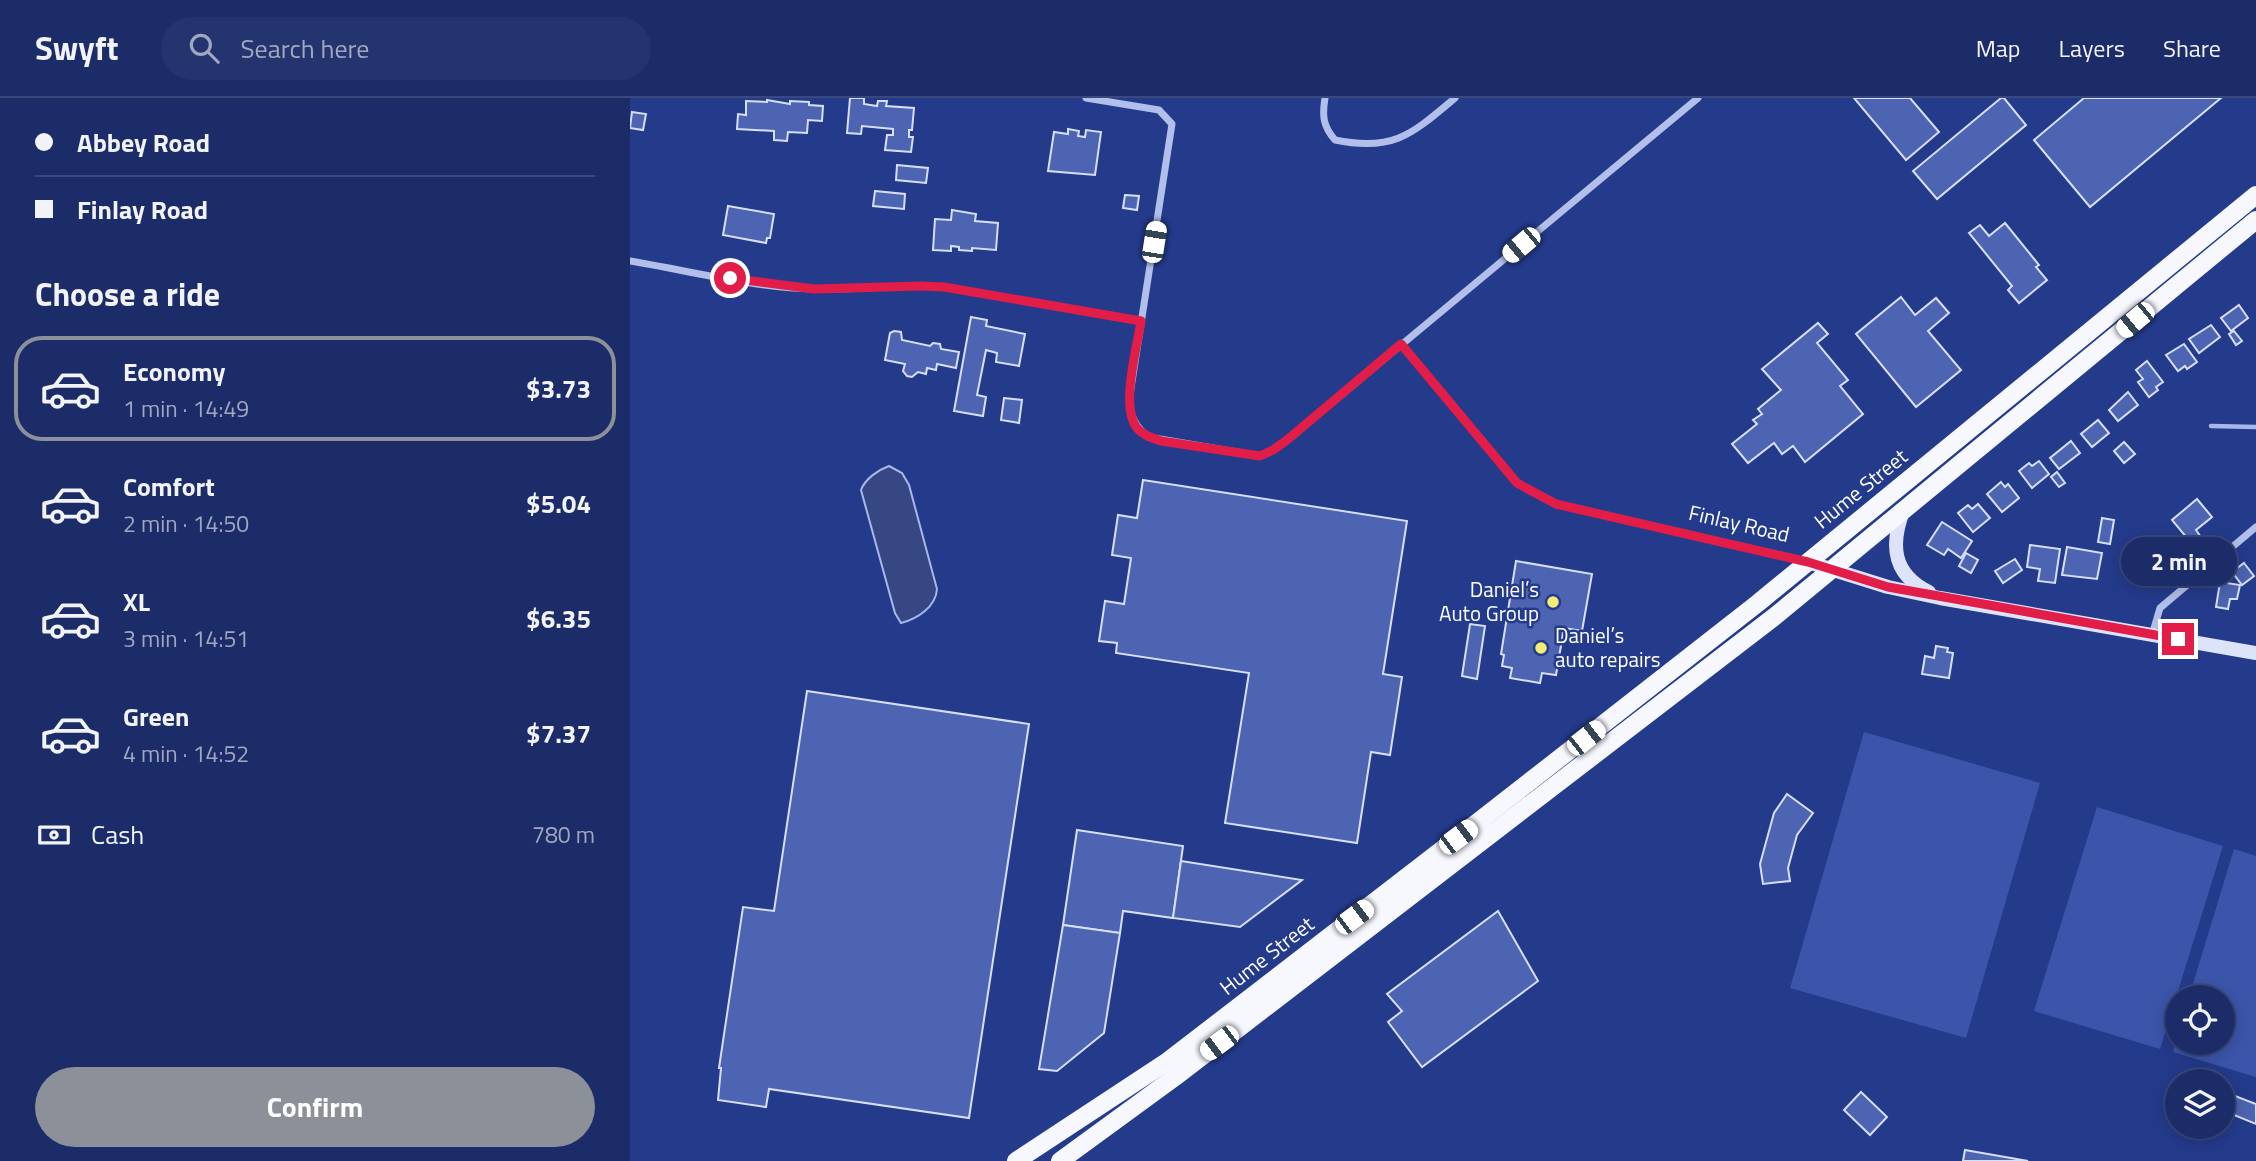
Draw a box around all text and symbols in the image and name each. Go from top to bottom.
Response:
search box [161,17,651,80]
text: Swyft [35,23,119,73]
icon: search [185,29,223,67]
text: Search here [241,29,369,68]
text: Map [1976,30,2021,66]
text: Layers [2059,30,2125,66]
text: Share [2163,30,2221,66]
text: Abbey Road [77,123,210,162]
text: Finlay Road [77,190,208,229]
car [1141,220,1168,264]
car [1499,223,1544,267]
route start [714,262,746,294]
text: Choose a ride [35,270,220,318]
car [2113,298,2158,342]
text: Economy [123,352,225,391]
icon: car [39,357,102,420]
text: $3.73 [526,369,591,408]
text: 1 min · 14:49 [123,391,249,426]
street label: Hume Street [1807,440,1915,536]
text: Comfort [123,467,215,506]
icon: car [39,472,102,535]
text: $5.04 [526,484,591,523]
street label: Finlay Road [1686,496,1793,550]
text: 2 min · 14:50 [123,506,249,541]
callout: 2 min [2120,538,2236,587]
text: 2 min [2151,544,2207,579]
place label: Daniel’s Auto Group [1439,573,1539,629]
text: XL [123,582,150,621]
icon: car [39,587,102,650]
marker: Daniel’s Auto Group [1545,594,1561,610]
text: $6.35 [526,599,591,638]
place label: Daniel’s auto repairs [1555,619,1661,675]
text: 3 min · 14:51 [123,621,249,656]
route end [2162,623,2194,655]
marker: Daniel’s auto repairs [1533,640,1549,656]
text: Green [123,697,189,736]
icon: car [39,702,102,765]
text: $7.37 [526,714,591,753]
car [1563,717,1610,759]
text: 4 min · 14:52 [123,736,249,771]
text: Cash [91,815,144,854]
icon: cash [35,816,73,854]
car [1435,816,1482,858]
text: 780 m [532,817,595,852]
car [1331,896,1378,938]
street label: Hume Street [1212,908,1321,1002]
map controls [2165,985,2235,1139]
button: locate [2165,985,2235,1055]
car [1196,1022,1243,1064]
button: Confirm [35,1067,595,1147]
button: layers [2165,1069,2235,1139]

